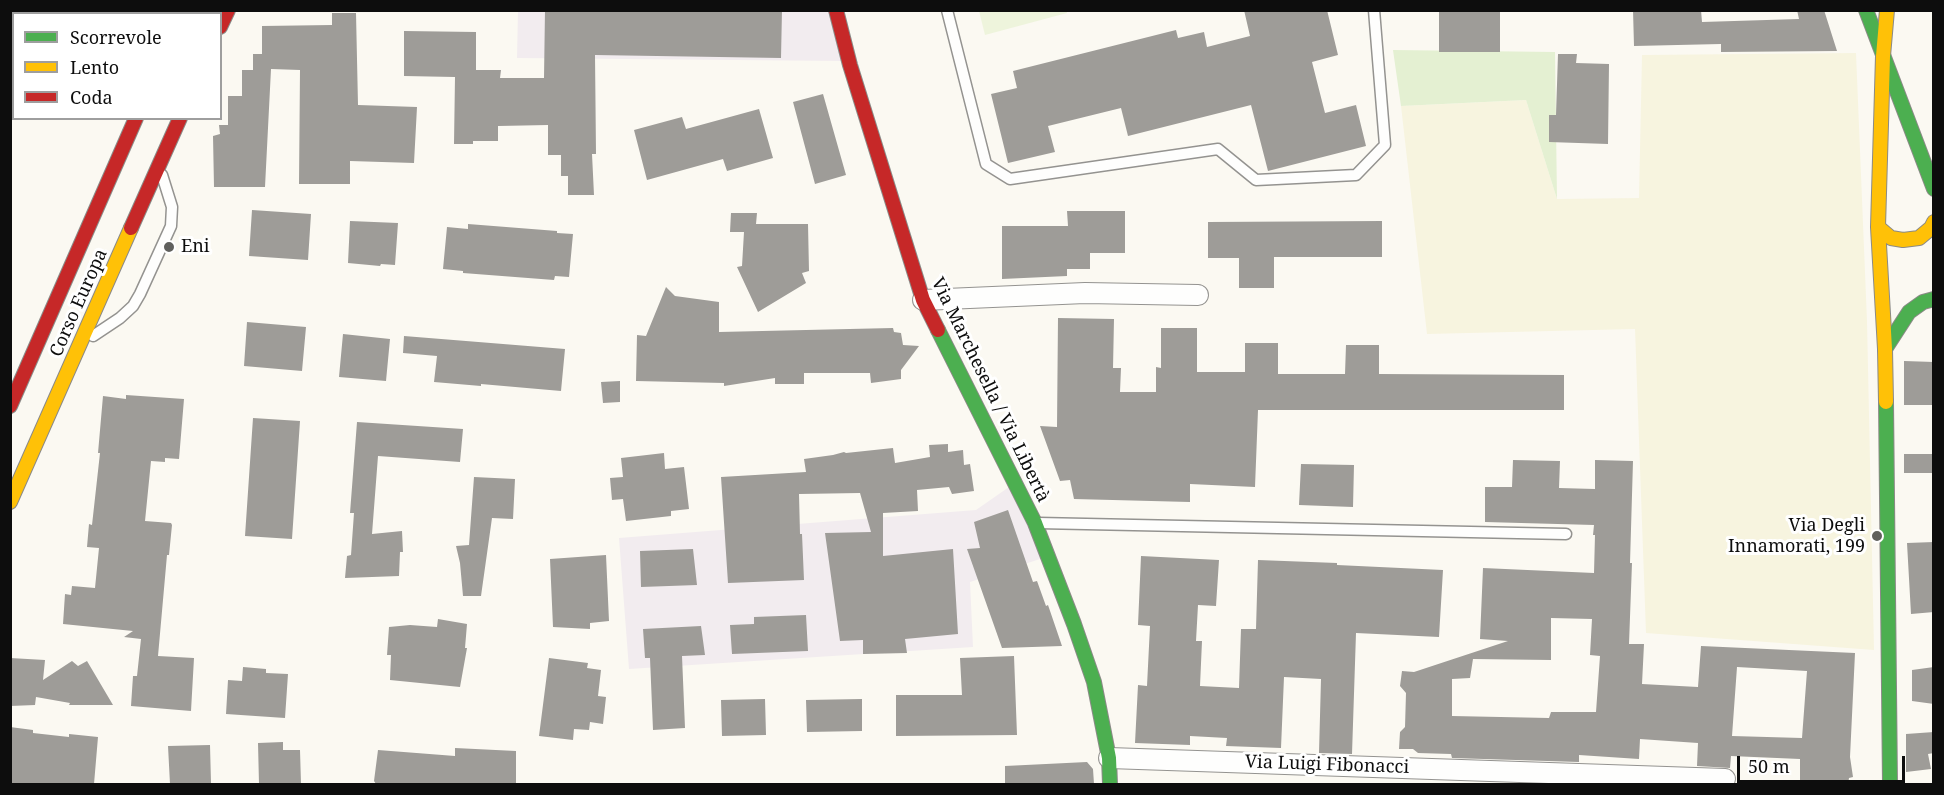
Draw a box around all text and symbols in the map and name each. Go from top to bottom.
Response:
legend [12,12,222,120]
text: Scorrevole [70,25,162,49]
text: Lento [70,55,119,79]
text: Coda [70,85,113,109]
place label: Eni [181,236,210,258]
marker: Eni [162,240,176,254]
street label: Corso Europa [46,246,112,360]
street label: Via Marchesella / Via Libertà [926,274,1054,506]
place label: Via Degli Innamorati, 199 [1728,515,1865,558]
marker: Via Degli Innamorati, 199 [1870,529,1884,543]
scale bar [1740,744,1908,782]
street label: Via Luigi Fibonacci [1245,751,1409,779]
text: 50 m [1748,754,1790,778]

